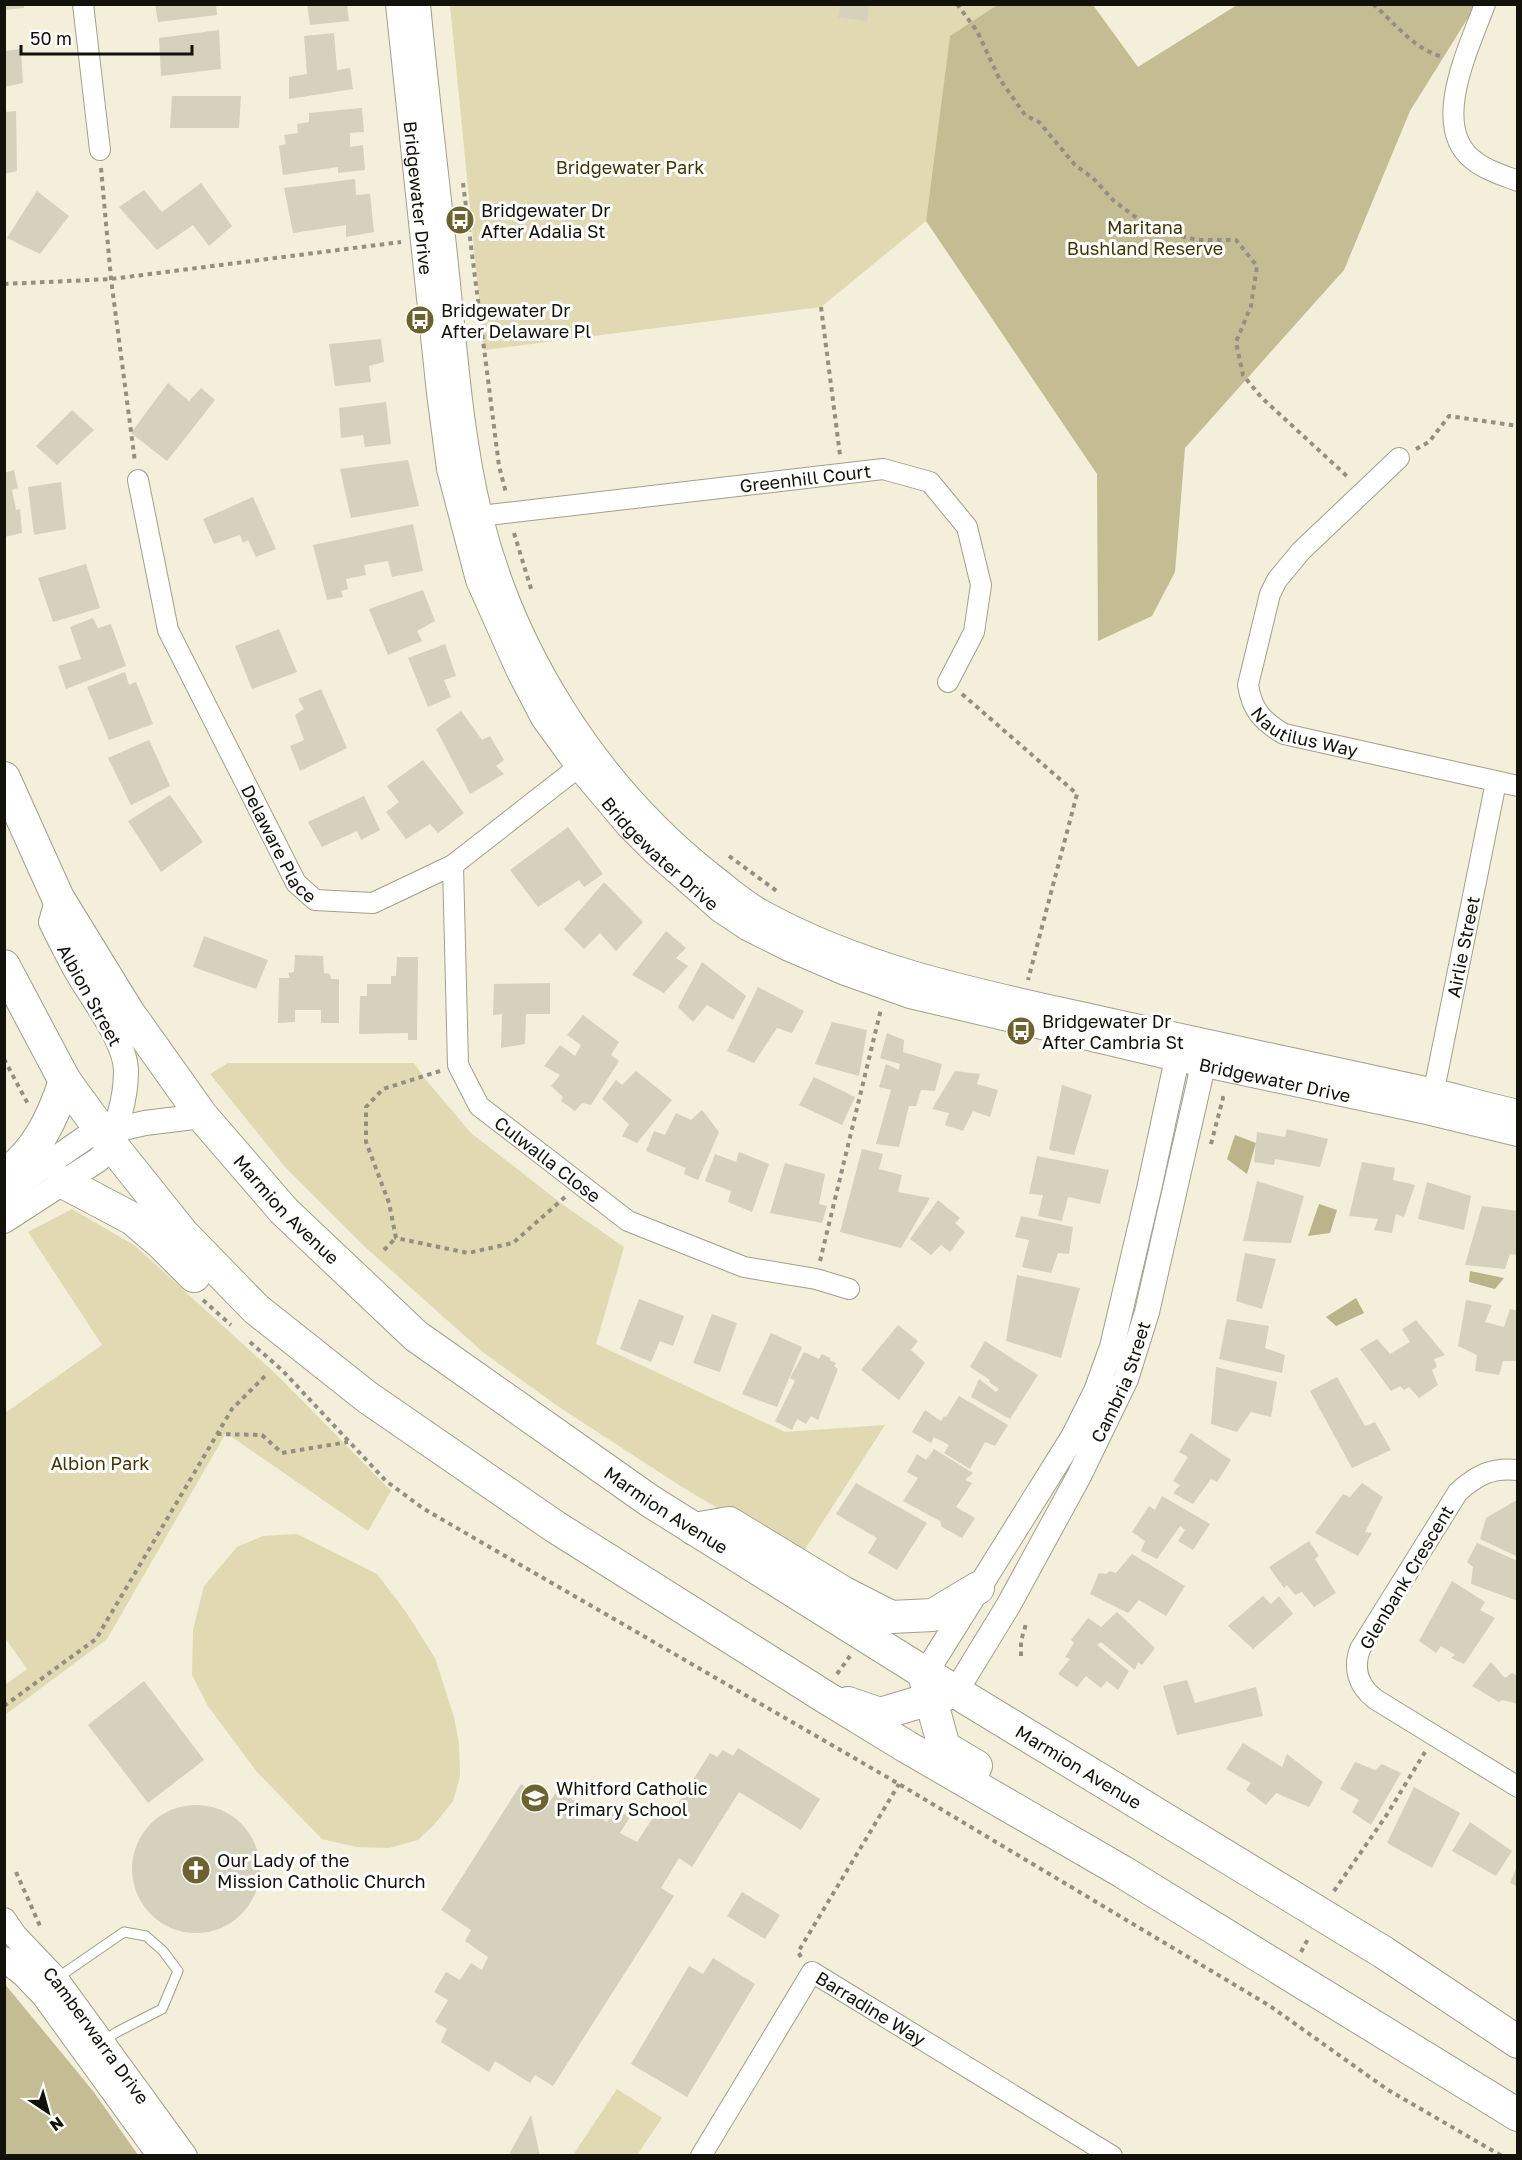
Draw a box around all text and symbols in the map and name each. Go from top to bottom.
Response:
scale bar [21,18,192,56]
text: 50 m [30,27,72,49]
street label: Bridgewater Drive [399,120,437,276]
park label: Bridgewater Park [556,156,704,178]
place label: Bridgewater Dr After Adalia St [481,199,610,242]
bus stop icon: Bridgewater Dr After Adalia St [444,204,476,236]
park label: Maritana Bushland Reserve [1067,216,1223,259]
place label: Bridgewater Dr After Delaware Pl [441,299,591,342]
bus stop icon: Bridgewater Dr After Delaware Pl [404,304,436,336]
street label: Greenhill Court [738,459,872,497]
street label: Nautilus Way [1247,702,1360,761]
street label: Delaware Place [237,781,321,907]
street label: Bridgewater Drive [597,792,723,915]
street label: Airlie Street [1442,894,1484,999]
street label: Albion Street [53,940,127,1050]
place label: Bridgewater Dr After Cambria St [1042,1010,1184,1053]
bus stop icon: Bridgewater Dr After Cambria St [1005,1015,1037,1047]
street label: Bridgewater Drive [1197,1053,1353,1107]
street label: Culwalla Close [490,1111,605,1207]
street label: Marmion Avenue [229,1150,344,1269]
street label: Cambria Street [1086,1318,1154,1446]
park label: Albion Park [51,1452,149,1474]
street label: Marmion Avenue [600,1461,732,1558]
street label: Glenbank Crescent [1354,1501,1458,1653]
street label: Marmion Avenue [1012,1720,1146,1813]
place label: Whitford Catholic Primary School [556,1777,708,1820]
school or university icon: Whitford Catholic Primary School [519,1782,551,1814]
place label: Our Lady of the Mission Catholic Church [217,1849,426,1892]
church icon: Our Lady of the Mission Catholic Church [180,1854,212,1886]
street label: Camberwarra Drive [39,1962,154,2108]
street label: Barradine Way [812,1966,930,2050]
north arrow [18,2082,78,2142]
text: N [46,2112,68,2136]

